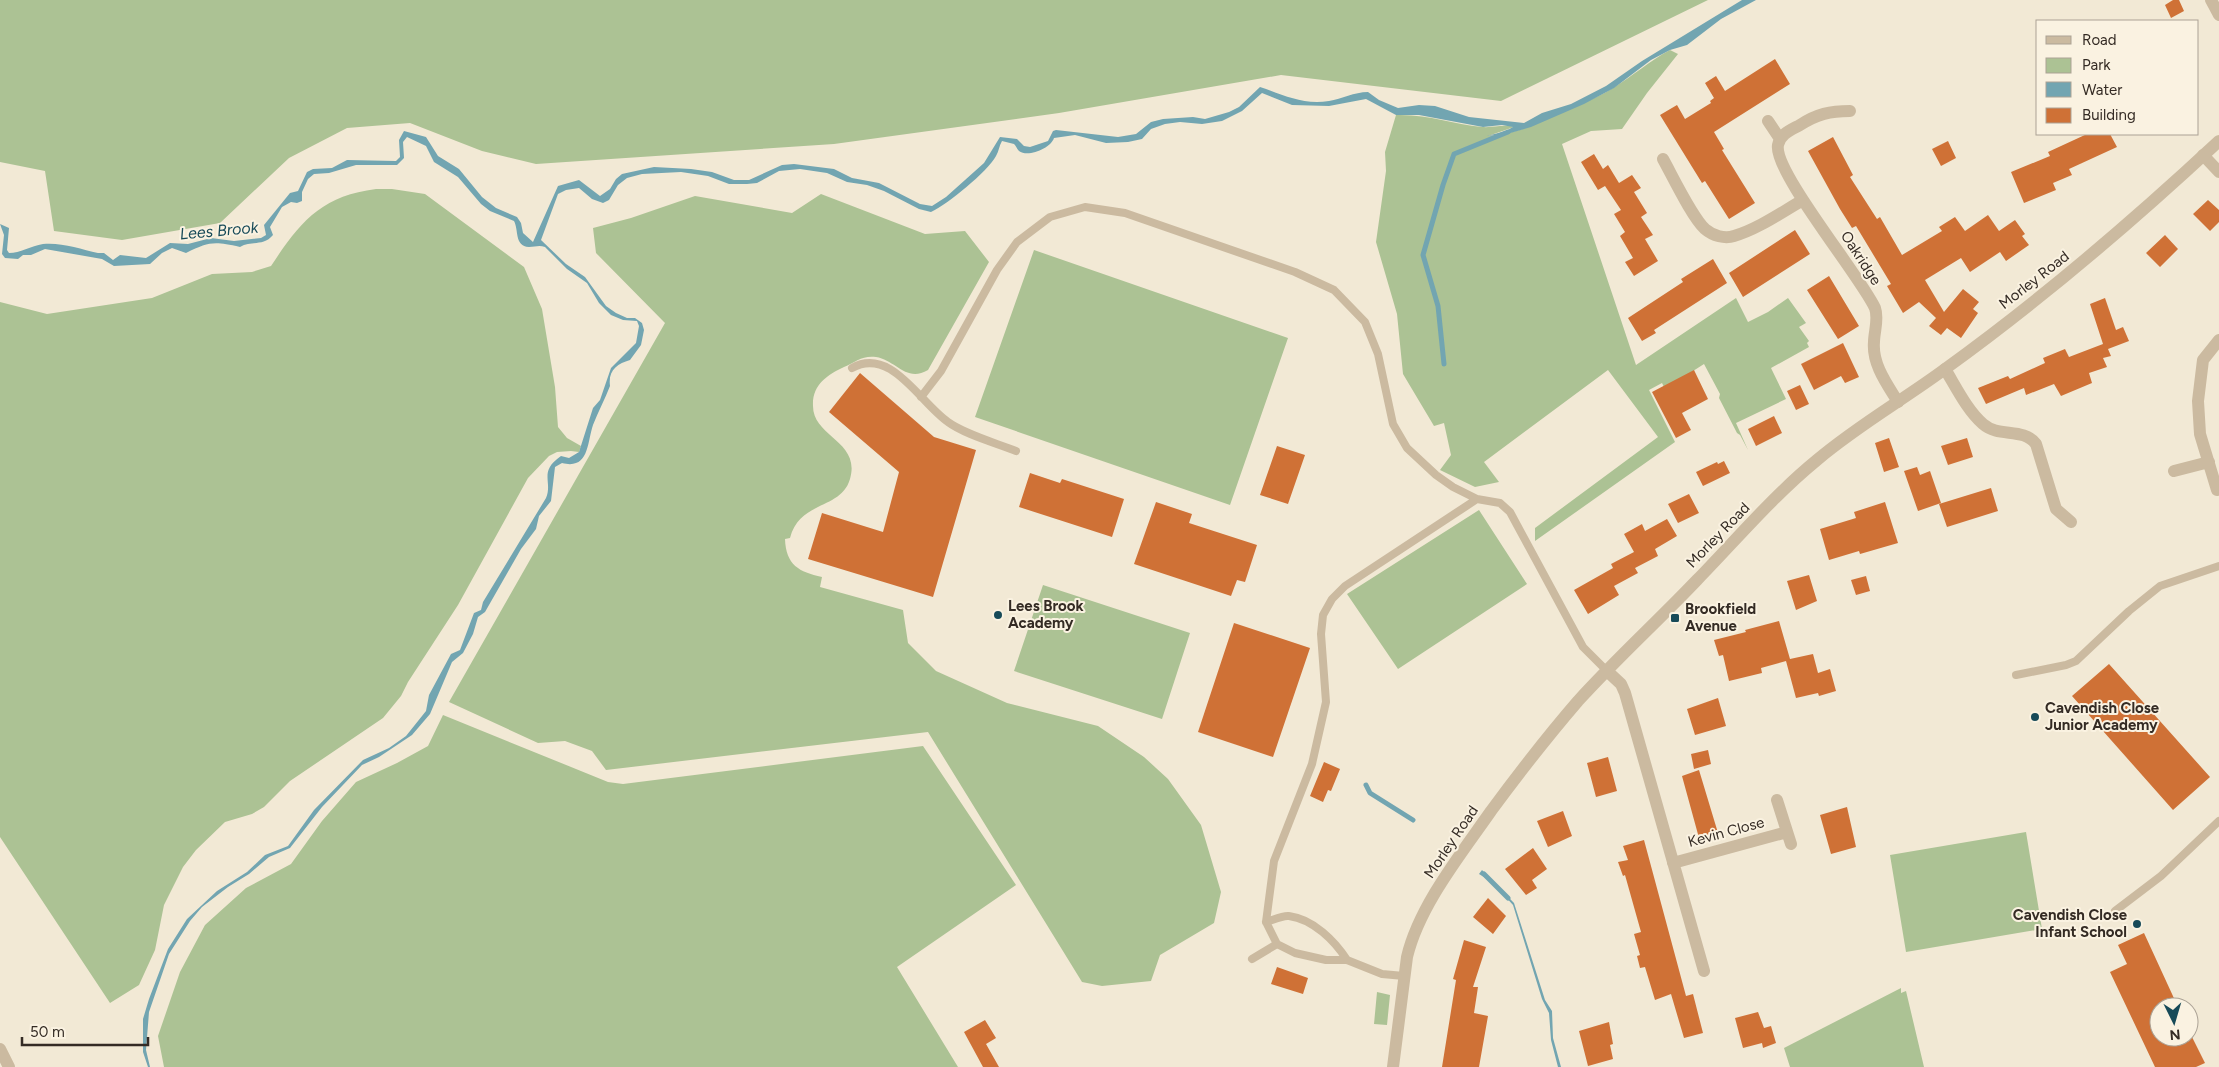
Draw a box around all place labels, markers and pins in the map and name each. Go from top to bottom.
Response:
place label: Lees Brook Academy [1008,597,1084,632]
place label: Brookfield Avenue [1685,600,1756,635]
marker: Lees Brook Academy [992,609,1004,621]
marker: Brookfield Avenue [1669,612,1681,624]
place label: Cavendish Close Junior Academy [2045,699,2160,734]
marker: Cavendish Close Junior Academy [2029,711,2041,723]
place label: Cavendish Close Infant School [2013,906,2128,941]
marker: Cavendish Close Infant School [2131,918,2143,930]

